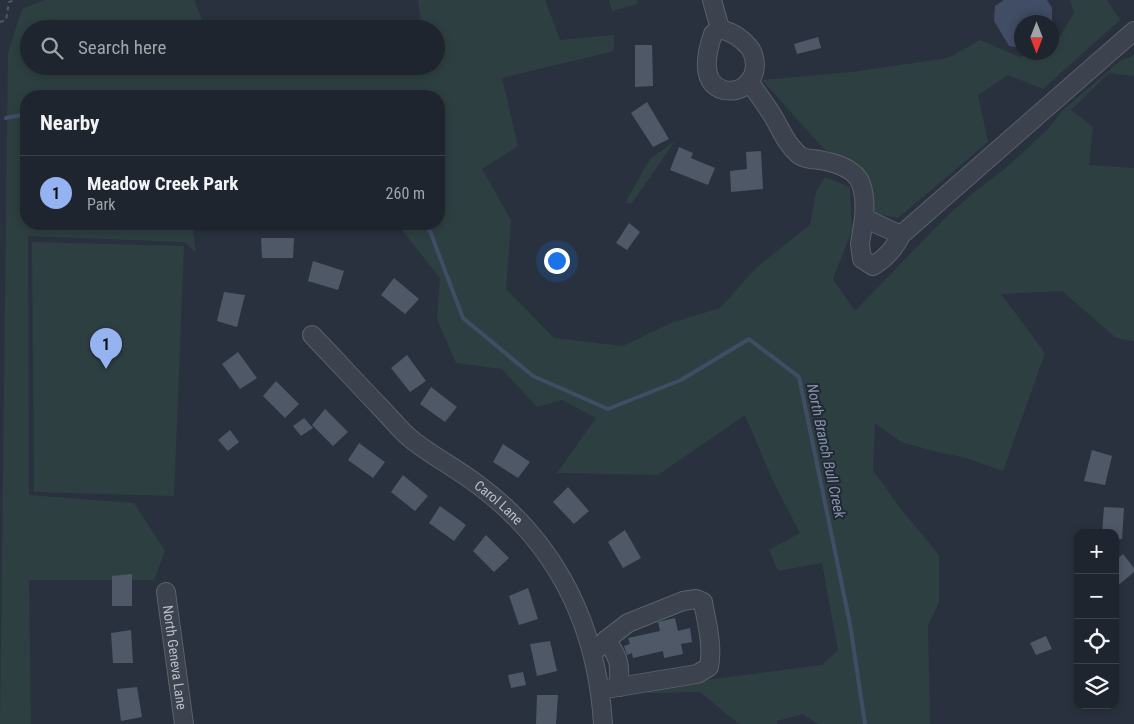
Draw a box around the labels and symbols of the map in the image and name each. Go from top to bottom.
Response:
north arrow [1014,15,1059,60]
your location [544,248,570,274]
pin: 1 [90,328,122,369]
water label: North Branch Bull Creek [803,382,849,520]
street label: Carol Lane [471,477,526,528]
street label: North Geneva Lane [160,604,190,711]

